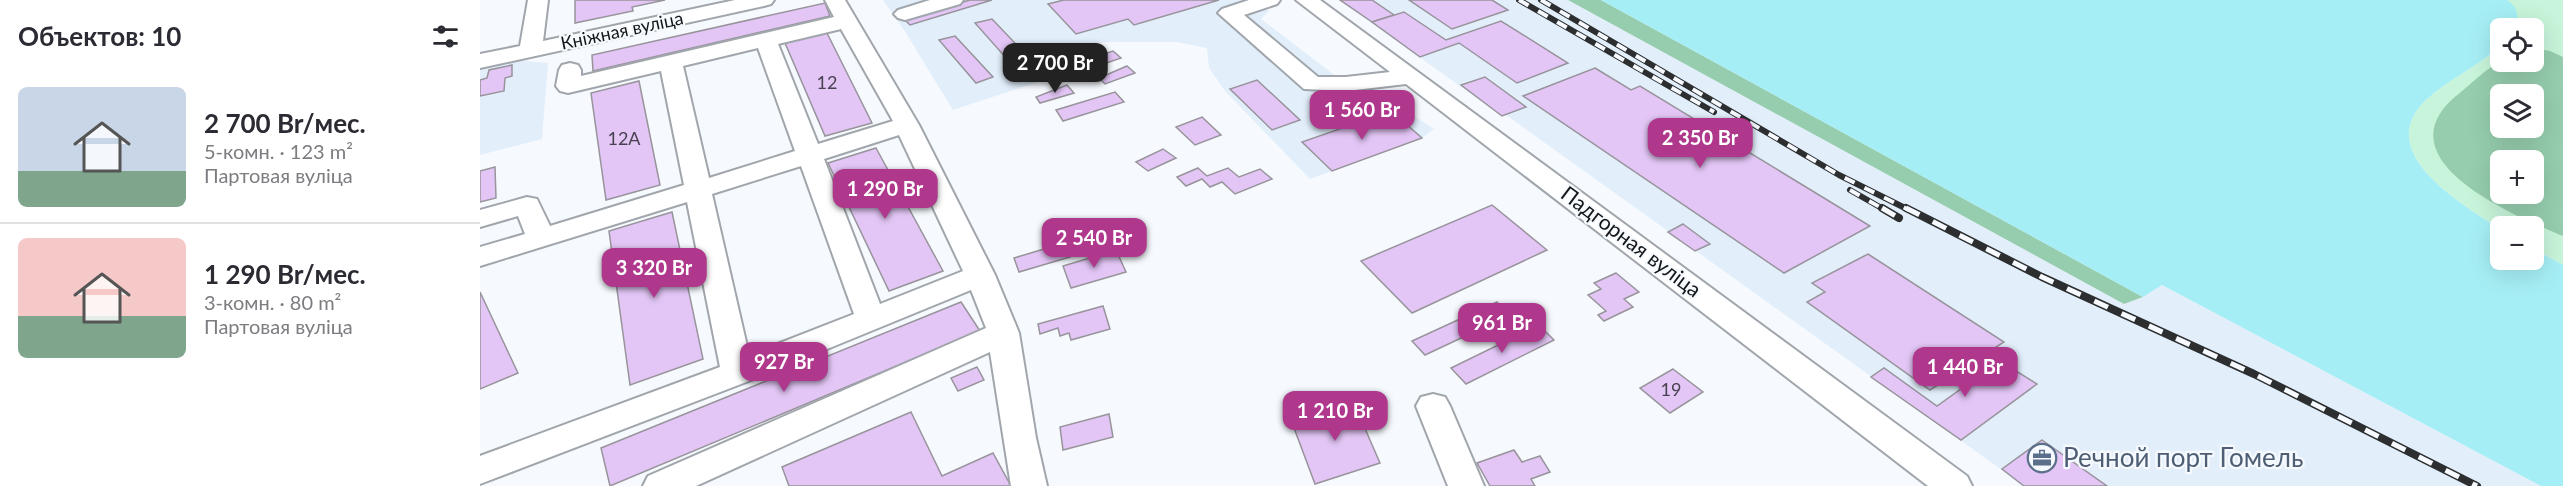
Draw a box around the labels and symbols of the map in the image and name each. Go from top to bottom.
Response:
street label: Кніжная вуліца [558,6,685,54]
pin: 2 700 Br [993,43,1117,94]
house number: 12 [817,71,837,93]
pin: 1 560 Br [1300,90,1424,141]
pin: 2 350 Br [1638,118,1762,169]
house number: 12А [607,127,641,149]
pin: 1 290 Br [823,169,947,220]
street label: Падгорная вуліца [1557,180,1707,302]
pin: 2 540 Br [1032,218,1156,269]
pin: 3 320 Br [592,248,716,299]
pin: 961 Br [1453,303,1551,354]
pin: 927 Br [735,342,833,393]
pin: 1 440 Br [1903,347,2027,398]
house number: 19 [1661,378,1681,400]
pin: 1 210 Br [1273,391,1397,442]
place label: Речной порт Гомель [2063,441,2303,473]
office icon: Речной порт Гомель [2026,442,2058,474]

